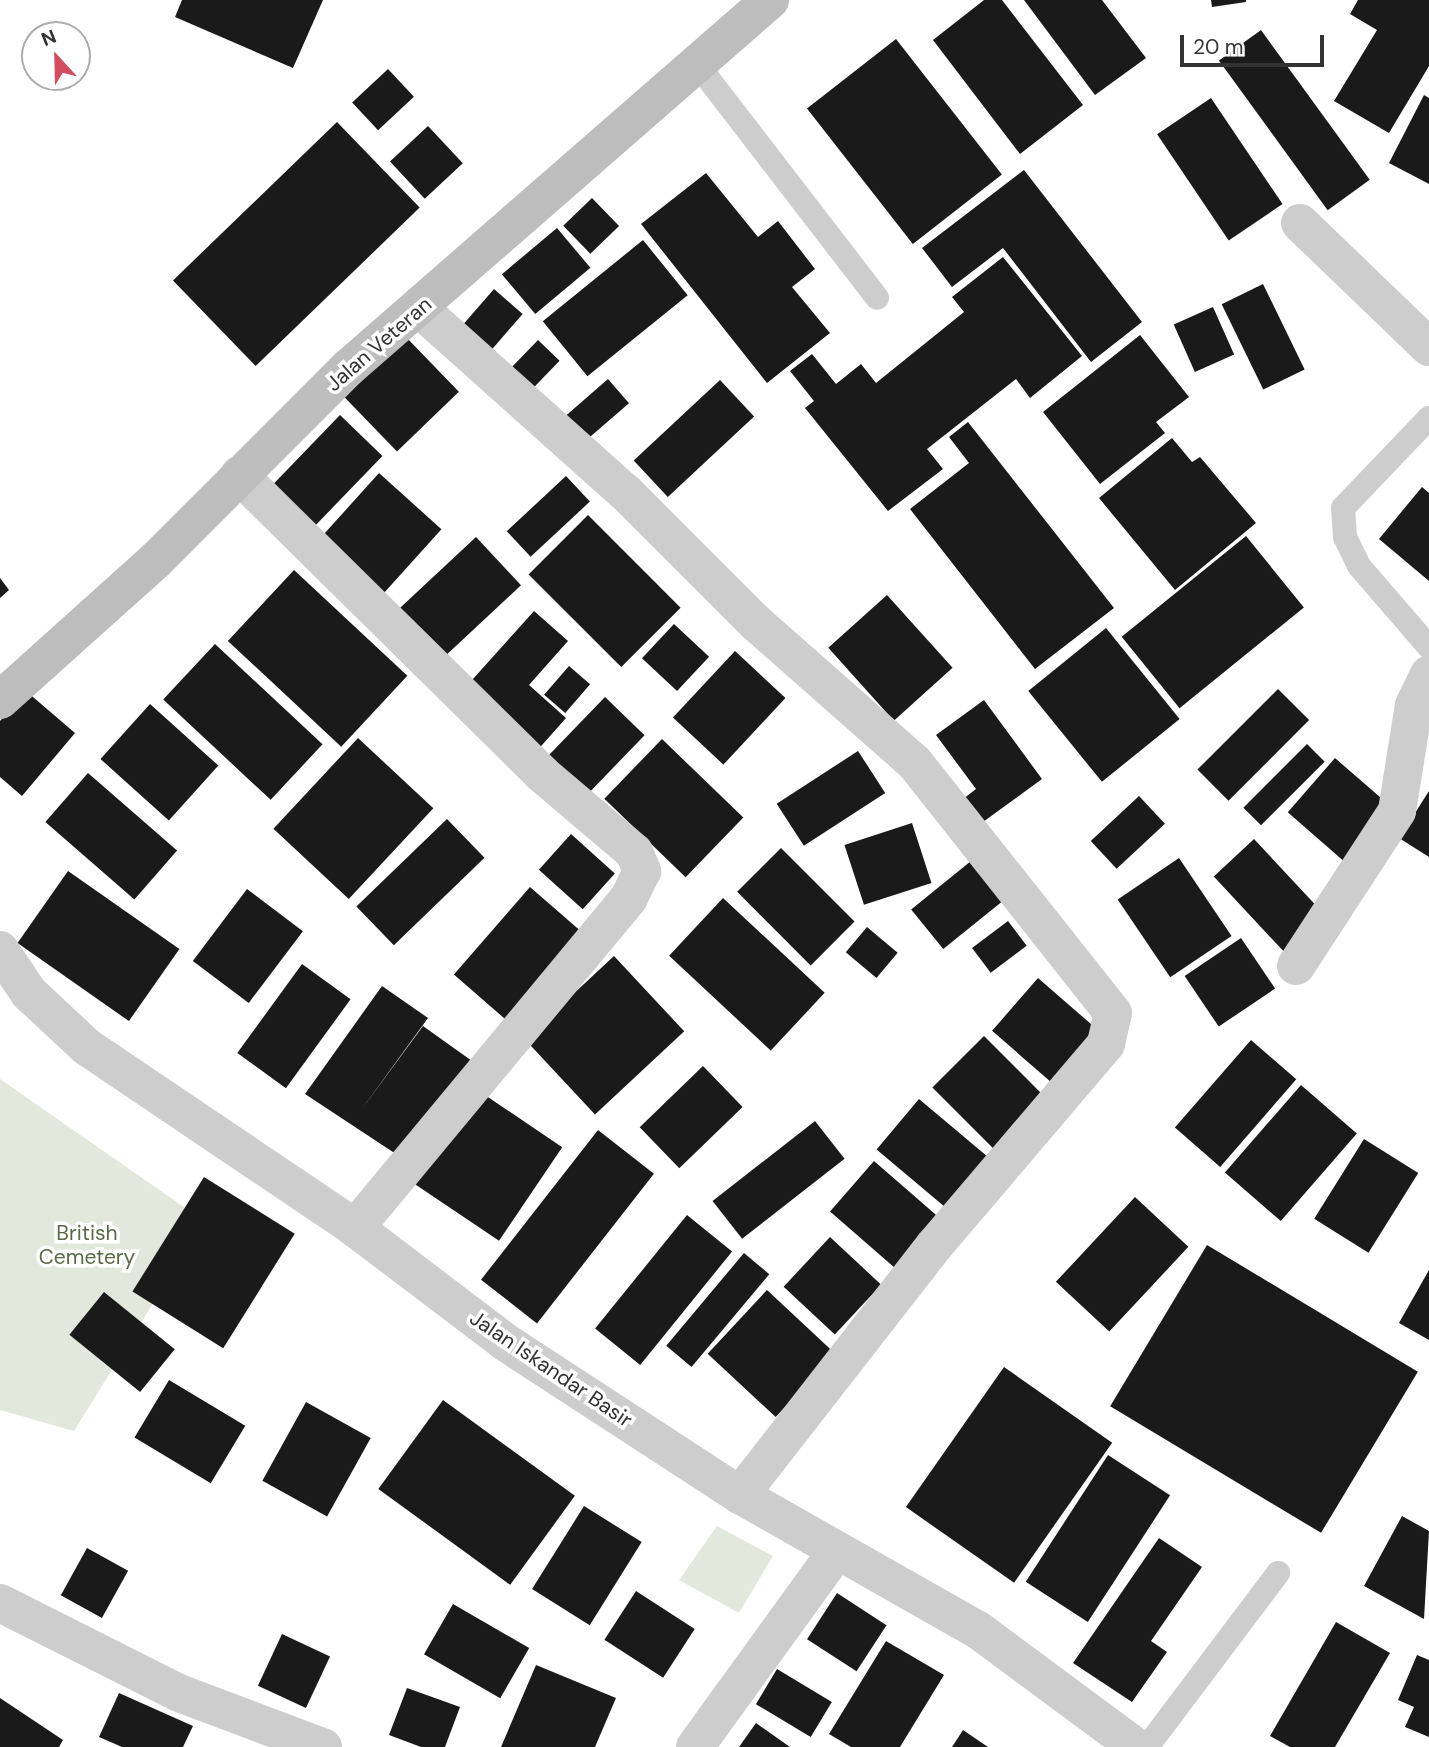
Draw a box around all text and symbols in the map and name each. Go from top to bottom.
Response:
north arrow [21,21,91,91]
scale bar [1184,21,1328,65]
text: N [38,24,60,52]
text: 20 m [1193,33,1244,61]
street label: Jalan Veteran [321,291,437,397]
park label: British Cemetery [39,1220,135,1270]
street label: Jalan Iskandar Basir [465,1305,637,1433]

